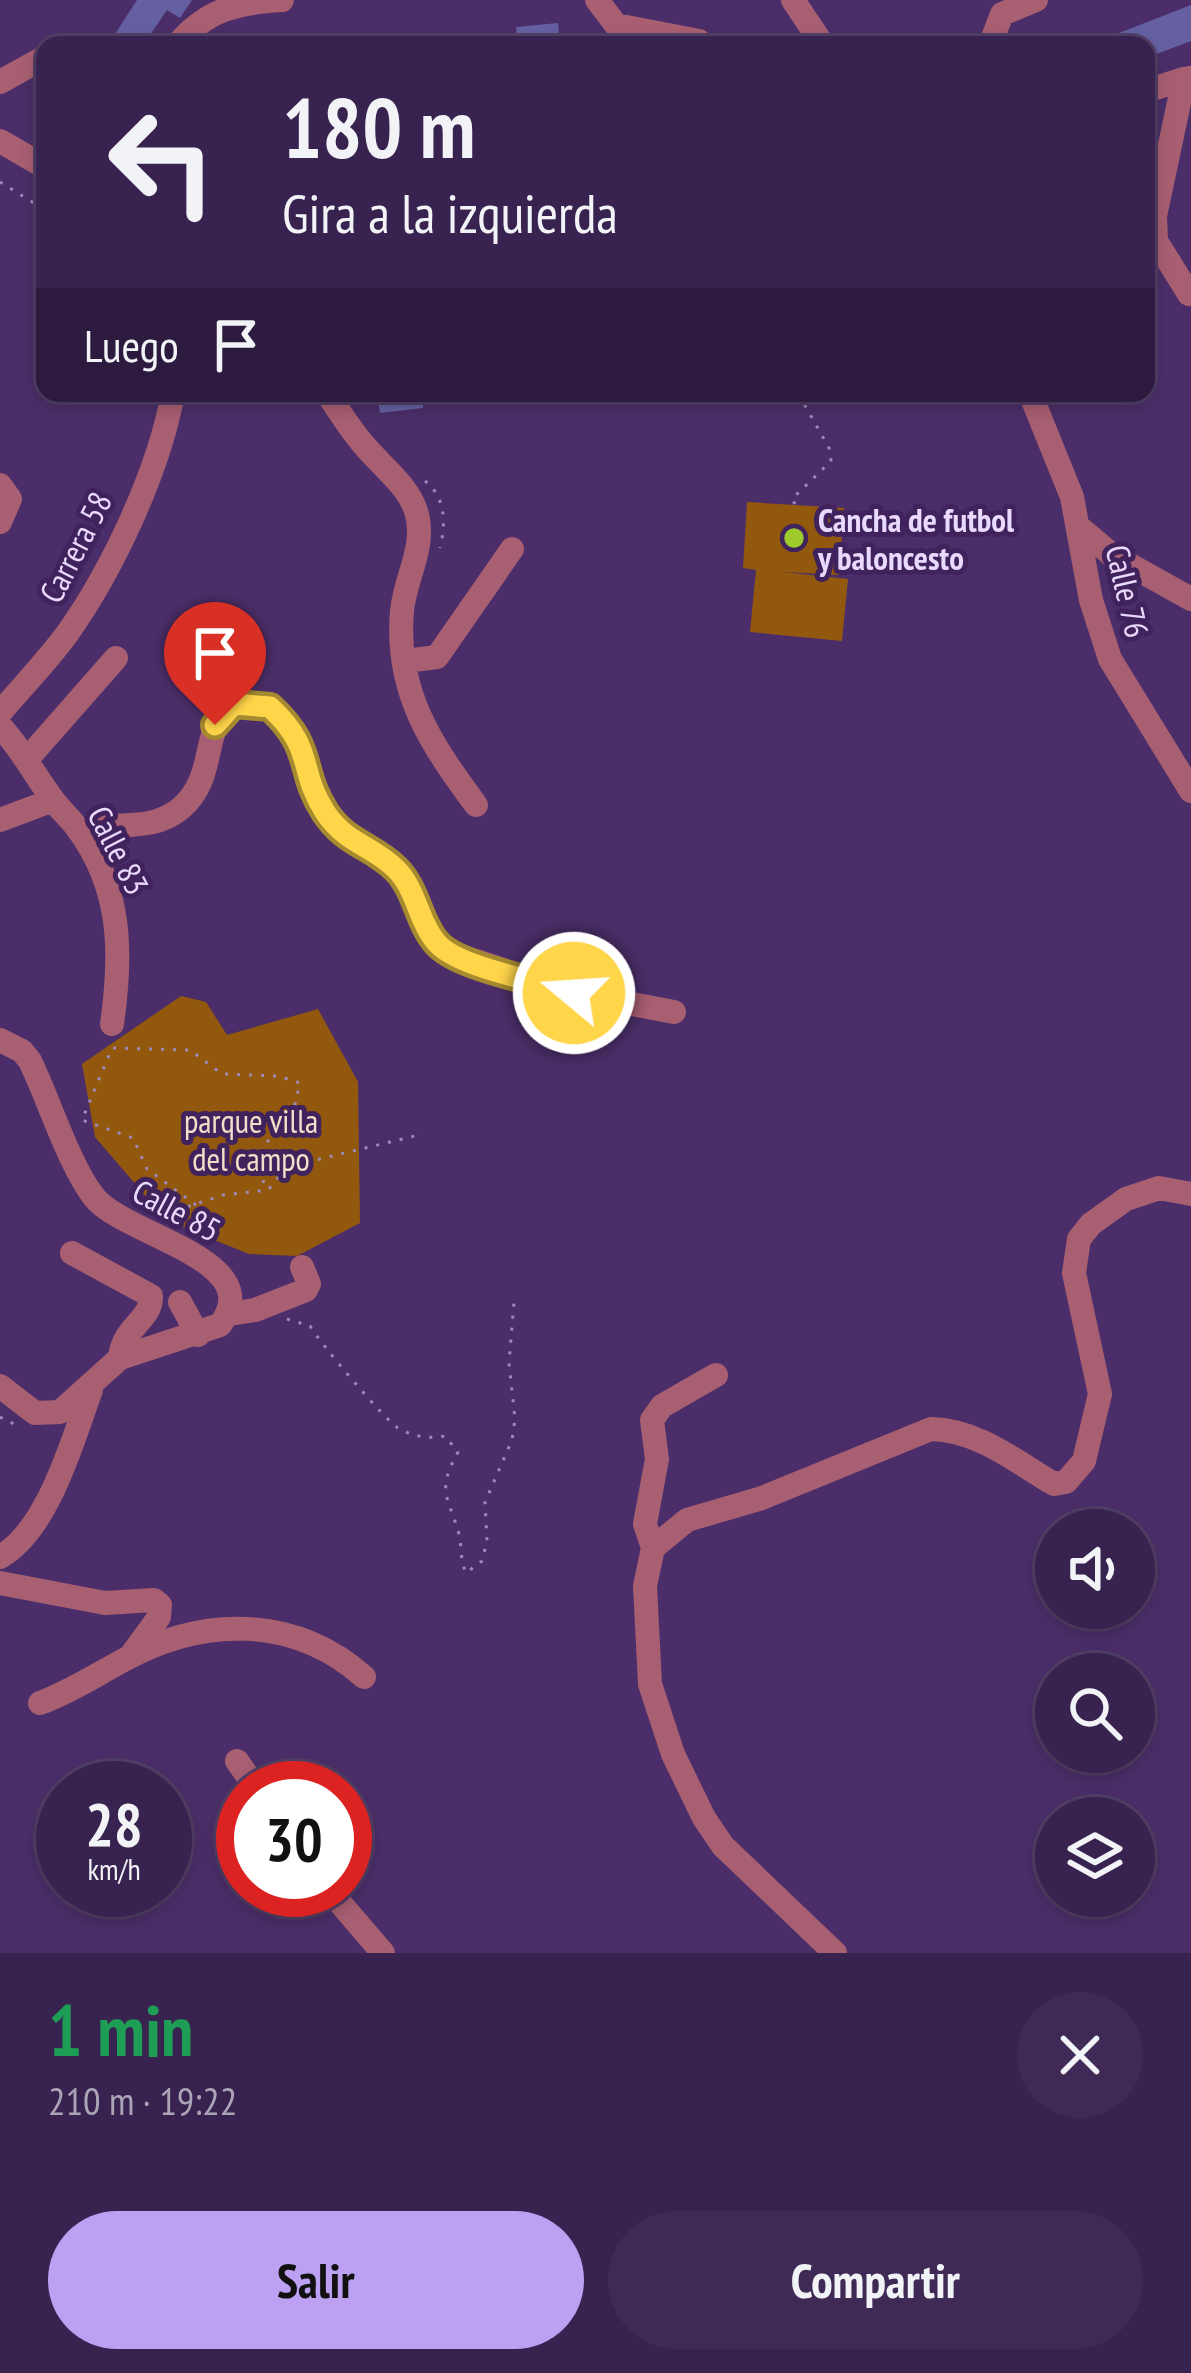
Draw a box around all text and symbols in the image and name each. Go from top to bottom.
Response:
text: 180 m [282,72,475,181]
icon: left [84,84,240,240]
text: Gira a la izquierda [282,178,618,248]
icon: arrive [203,312,269,378]
text: Luego [84,316,179,374]
street label: Carrera 58 [29,484,121,610]
place label: Cancha de futbol y baloncesto [817,498,1015,579]
marker: Cancha de futbol y baloncesto [781,525,807,551]
street label: Calle 76 [1097,541,1159,641]
pin [164,602,266,725]
icon: arrive [182,620,248,686]
street label: Calle 83 [79,799,159,901]
position arrow [511,930,637,1056]
park label: parque villa del campo [184,1099,318,1180]
street label: Calle 85 [126,1169,228,1251]
map controls [1035,1509,1155,1917]
button: sound [1035,1509,1155,1629]
button: search [1035,1653,1155,1773]
speed limit sign: 30 [216,1761,372,1917]
text: 28 [85,1785,143,1863]
button: layers [1035,1797,1155,1917]
text: km/h [87,1849,141,1888]
text: 1 min [48,1983,193,2076]
button: close [1017,1992,1143,2118]
text: 210 m · 19:22 [48,2075,237,2126]
button: Salir [48,2211,584,2349]
button: Compartir [608,2211,1143,2349]

